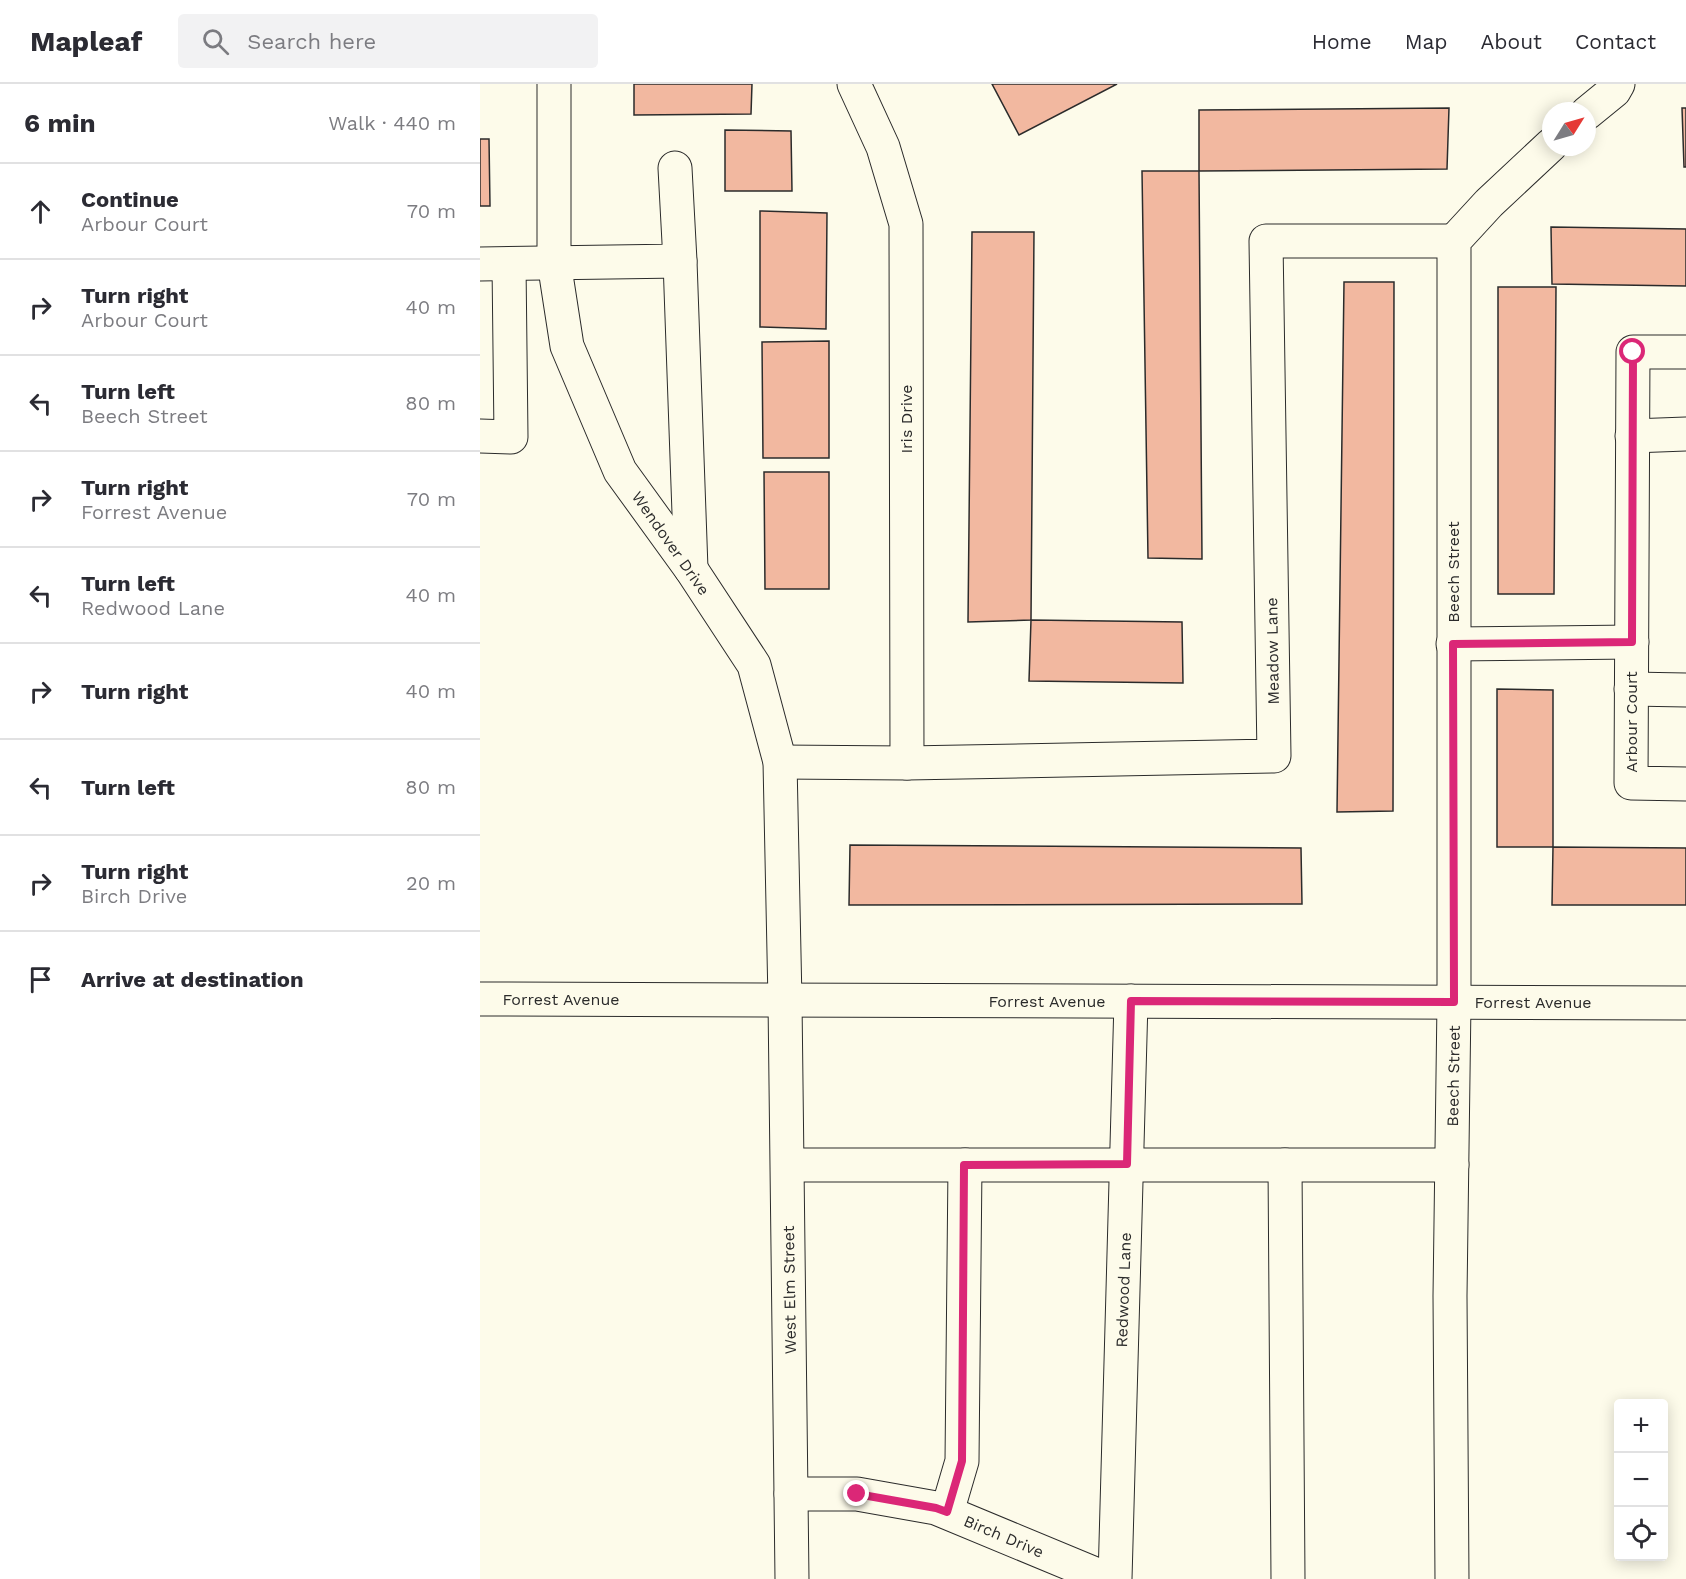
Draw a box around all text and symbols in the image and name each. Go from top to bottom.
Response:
search box [178,14,598,68]
text: Mapleaf [30,25,142,58]
icon: search [199,25,232,58]
text: Search here [247,29,376,54]
text: Home [1312,29,1372,54]
text: Map [1405,29,1448,54]
text: About [1481,29,1542,54]
text: Contact [1575,29,1656,54]
north arrow [1542,102,1596,156]
text: 6 min [24,108,96,138]
text: Walk · 440 m [328,111,456,135]
text: Continue [81,187,179,212]
icon: ahead [24,195,57,228]
text: 70 m [407,199,456,223]
text: Arbour Court [81,212,208,236]
text: Turn right [81,283,188,308]
icon: right [24,291,57,324]
text: 40 m [405,295,456,319]
text: Arbour Court [81,308,208,332]
route start [1619,338,1645,364]
text: Turn left [81,379,175,404]
street label: Iris Drive [897,384,916,454]
icon: left [24,387,57,420]
text: 80 m [405,391,456,415]
text: Beech Street [81,404,208,428]
text: Turn right [81,475,188,500]
icon: right [24,483,57,516]
text: 70 m [407,487,456,511]
street label: Wendover Drive [628,488,714,599]
text: Forrest Avenue [81,500,227,524]
street label: Beech Street [1444,521,1463,623]
text: Turn left [81,571,175,596]
icon: left [24,579,57,612]
text: 40 m [405,583,456,607]
text: Redwood Lane [81,596,225,620]
street label: Meadow Lane [1262,597,1283,705]
street label: Arbour Court [1622,671,1641,773]
icon: right [24,675,57,708]
text: Turn right [81,679,188,704]
text: 40 m [405,679,456,703]
icon: left [24,771,57,804]
text: Turn left [81,775,175,800]
text: 80 m [405,775,456,799]
text: Turn right [81,859,188,884]
icon: right [24,867,57,900]
text: 20 m [406,871,456,895]
text: Birch Drive [81,884,187,908]
icon: arrive [24,963,57,996]
text: Arrive at destination [81,967,304,992]
street label: Forrest Avenue [502,990,620,1009]
street label: Forrest Avenue [988,992,1106,1011]
street label: Forrest Avenue [1474,993,1592,1012]
street label: Beech Street [1443,1025,1464,1127]
street label: West Elm Street [779,1225,800,1354]
street label: Redwood Lane [1112,1232,1135,1348]
map controls [1614,1399,1668,1561]
button: + [1614,1399,1668,1453]
button: − [1614,1453,1668,1507]
route end [843,1480,869,1506]
button: locate [1614,1507,1668,1561]
street label: Birch Drive [961,1511,1047,1562]

